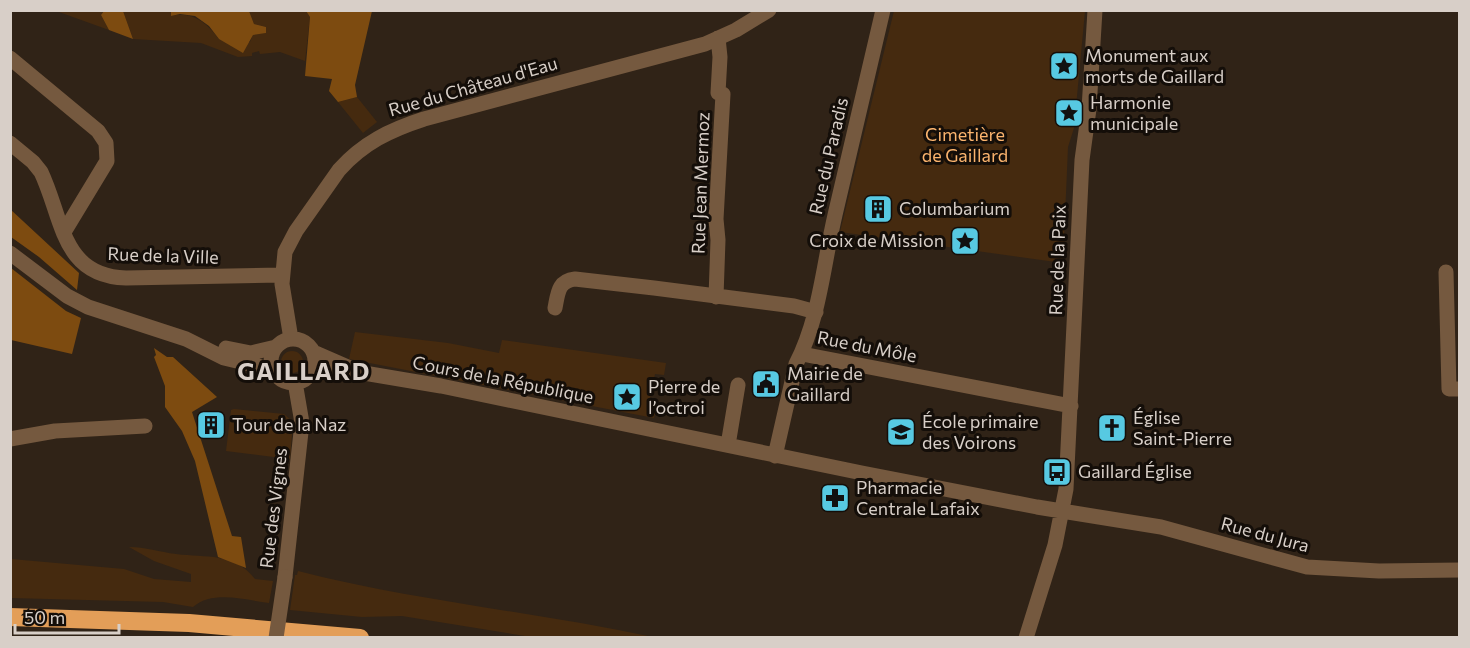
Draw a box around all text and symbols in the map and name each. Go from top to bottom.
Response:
place label: Monument aux morts de Gaillard [1085,44,1224,87]
place icon: Monument aux morts de Gaillard [1048,50,1080,82]
street label: Rue du Château d'Eau [386,51,560,121]
place label: Harmonie municipale [1090,91,1178,134]
street label: Rue du Paradis [804,95,852,216]
place icon: Harmonie municipale [1053,97,1085,129]
street label: Rue Jean Mermoz [687,112,713,254]
park label: Cimetière de Gaillard [922,123,1008,166]
building icon: Columbarium [862,193,894,225]
place label: Columbarium [899,197,1010,219]
street label: Rue de la Paix [1044,204,1070,316]
place icon: Croix de Mission [949,225,981,257]
place label: Croix de Mission [809,229,944,251]
street label: Rue de la Ville [107,242,219,268]
street label: Rue du Môle [816,326,919,366]
street label: Cours de la République [411,351,596,407]
district label: GAILLARD [237,356,371,385]
place label: Mairie de Gaillard [787,362,863,405]
public building icon: Mairie de Gaillard [750,368,782,400]
place label: Pierre de l’octroi [648,375,720,418]
place icon: Pierre de l’octroi [611,381,643,413]
place label: Église Saint-Pierre [1133,406,1232,449]
building icon: Tour de la Naz [195,409,227,441]
place label: École primaire des Voirons [922,410,1038,453]
church icon: Église Saint-Pierre [1096,412,1128,444]
place label: Tour de la Naz [232,413,346,435]
school or university icon: École primaire des Voirons [885,416,917,448]
street label: Rue des Vignes [255,446,291,569]
bus stop icon: Gaillard Église [1041,456,1073,488]
place label: Gaillard Église [1078,460,1192,482]
place label: Pharmacie Centrale Lafaix [856,476,980,519]
pharmacy icon: Pharmacie Centrale Lafaix [819,482,851,514]
street label: Rue du Jura [1219,512,1312,556]
scale bar [15,597,118,635]
text: 50 m [24,606,65,628]

